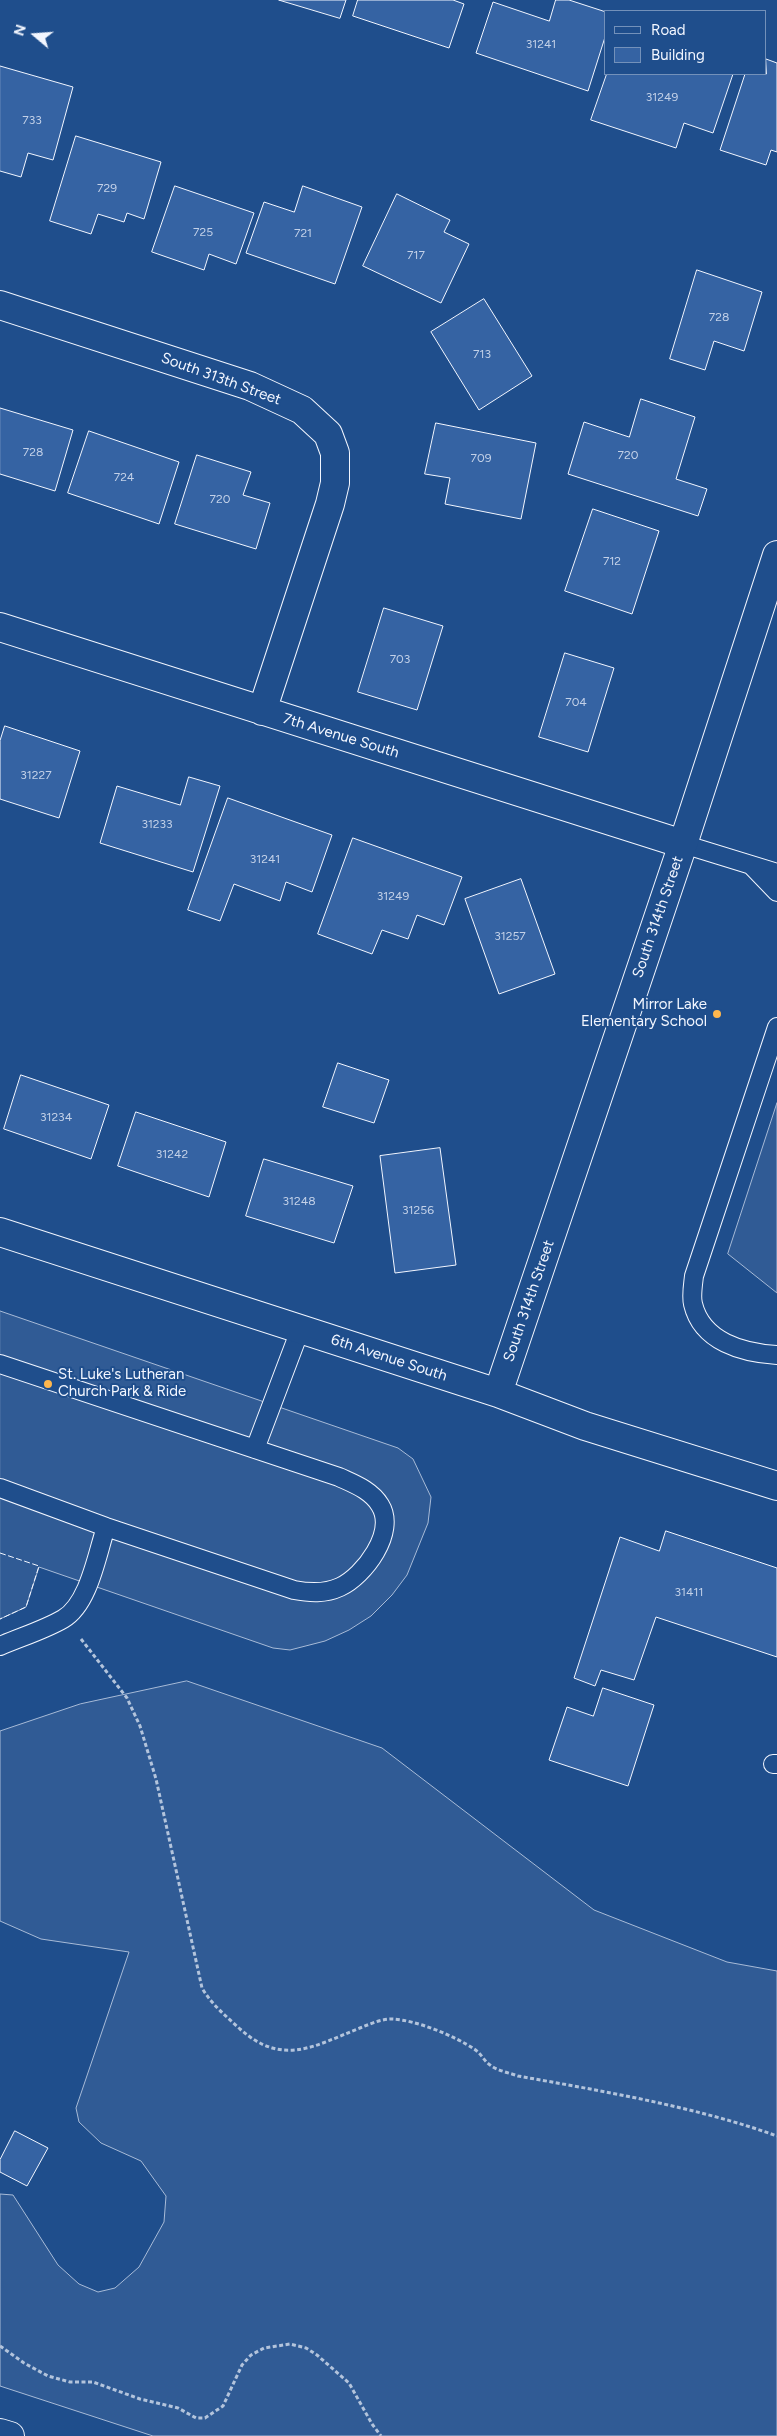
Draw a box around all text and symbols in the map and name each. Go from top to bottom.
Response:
north arrow [10,10,60,60]
legend [604,10,767,75]
text: Road [651,21,686,39]
text: N [10,22,30,38]
house number: 31241 [526,37,556,51]
text: Building [651,46,705,64]
house number: 31249 [646,90,678,104]
house number: 733 [22,113,42,127]
house number: 729 [97,181,117,195]
house number: 725 [193,225,213,239]
house number: 721 [294,226,312,240]
house number: 717 [407,248,425,262]
house number: 728 [709,310,729,324]
house number: 713 [473,347,491,361]
street label: South 313th Street [159,349,283,409]
house number: 728 [23,445,43,459]
house number: 720 [618,448,638,462]
house number: 709 [471,451,491,465]
house number: 724 [114,470,134,484]
house number: 720 [210,492,230,506]
house number: 712 [603,554,621,568]
house number: 703 [390,652,410,666]
house number: 704 [565,695,587,709]
street label: 7th Avenue South [281,710,401,762]
house number: 31227 [20,768,52,782]
house number: 31233 [141,817,173,831]
house number: 31241 [250,852,280,866]
street label: South 314th Street [629,854,687,980]
house number: 31249 [377,889,409,903]
house number: 31257 [494,929,526,943]
place label: Mirror Lake Elementary School [581,996,707,1031]
marker: Mirror Lake Elementary School [711,1008,723,1020]
house number: 31234 [40,1110,72,1124]
house number: 31242 [156,1147,188,1161]
house number: 31248 [282,1194,316,1208]
house number: 31256 [402,1203,434,1217]
street label: South 314th Street [500,1238,558,1364]
street label: 6th Avenue South [329,1331,449,1385]
place label: St. Luke's Lutheran Church Park & Ride [58,1366,186,1401]
marker: St. Luke's Lutheran Church Park & Ride [42,1378,54,1390]
house number: 31411 [675,1585,703,1599]

